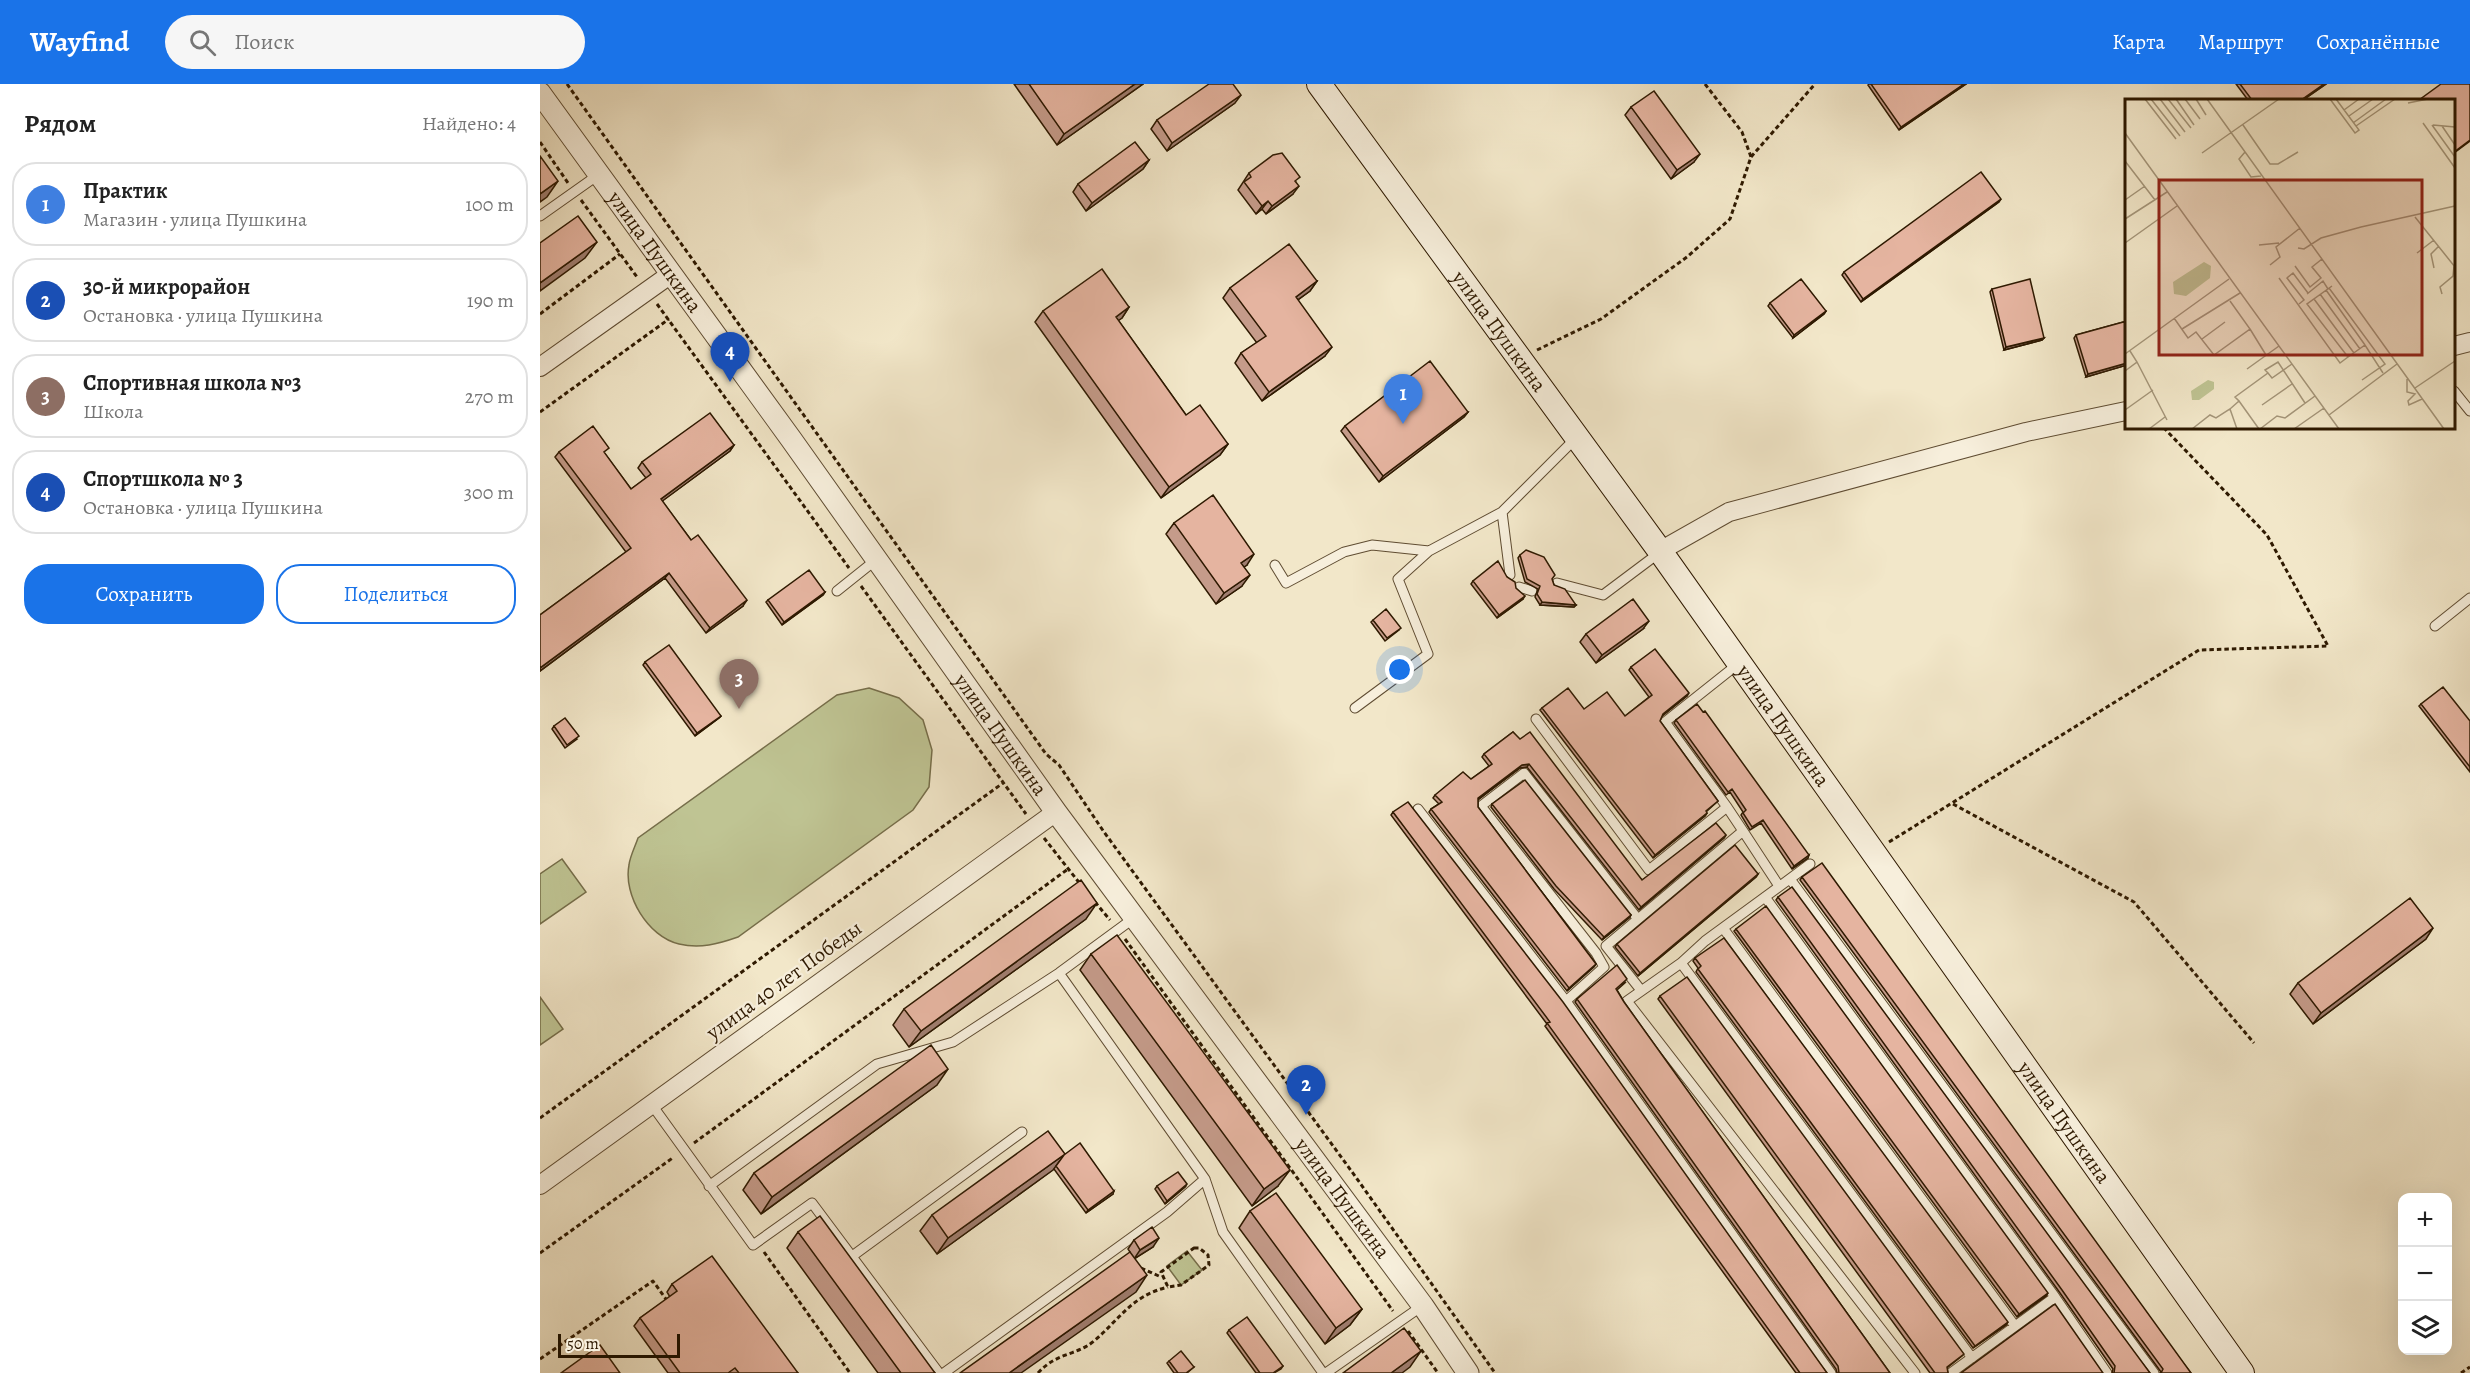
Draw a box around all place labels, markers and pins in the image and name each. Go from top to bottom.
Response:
pin: 4 [710,332,750,382]
pin: 1 [1384,374,1422,424]
pin: 3 [720,660,758,709]
pin: 2 [1286,1066,1326,1115]

